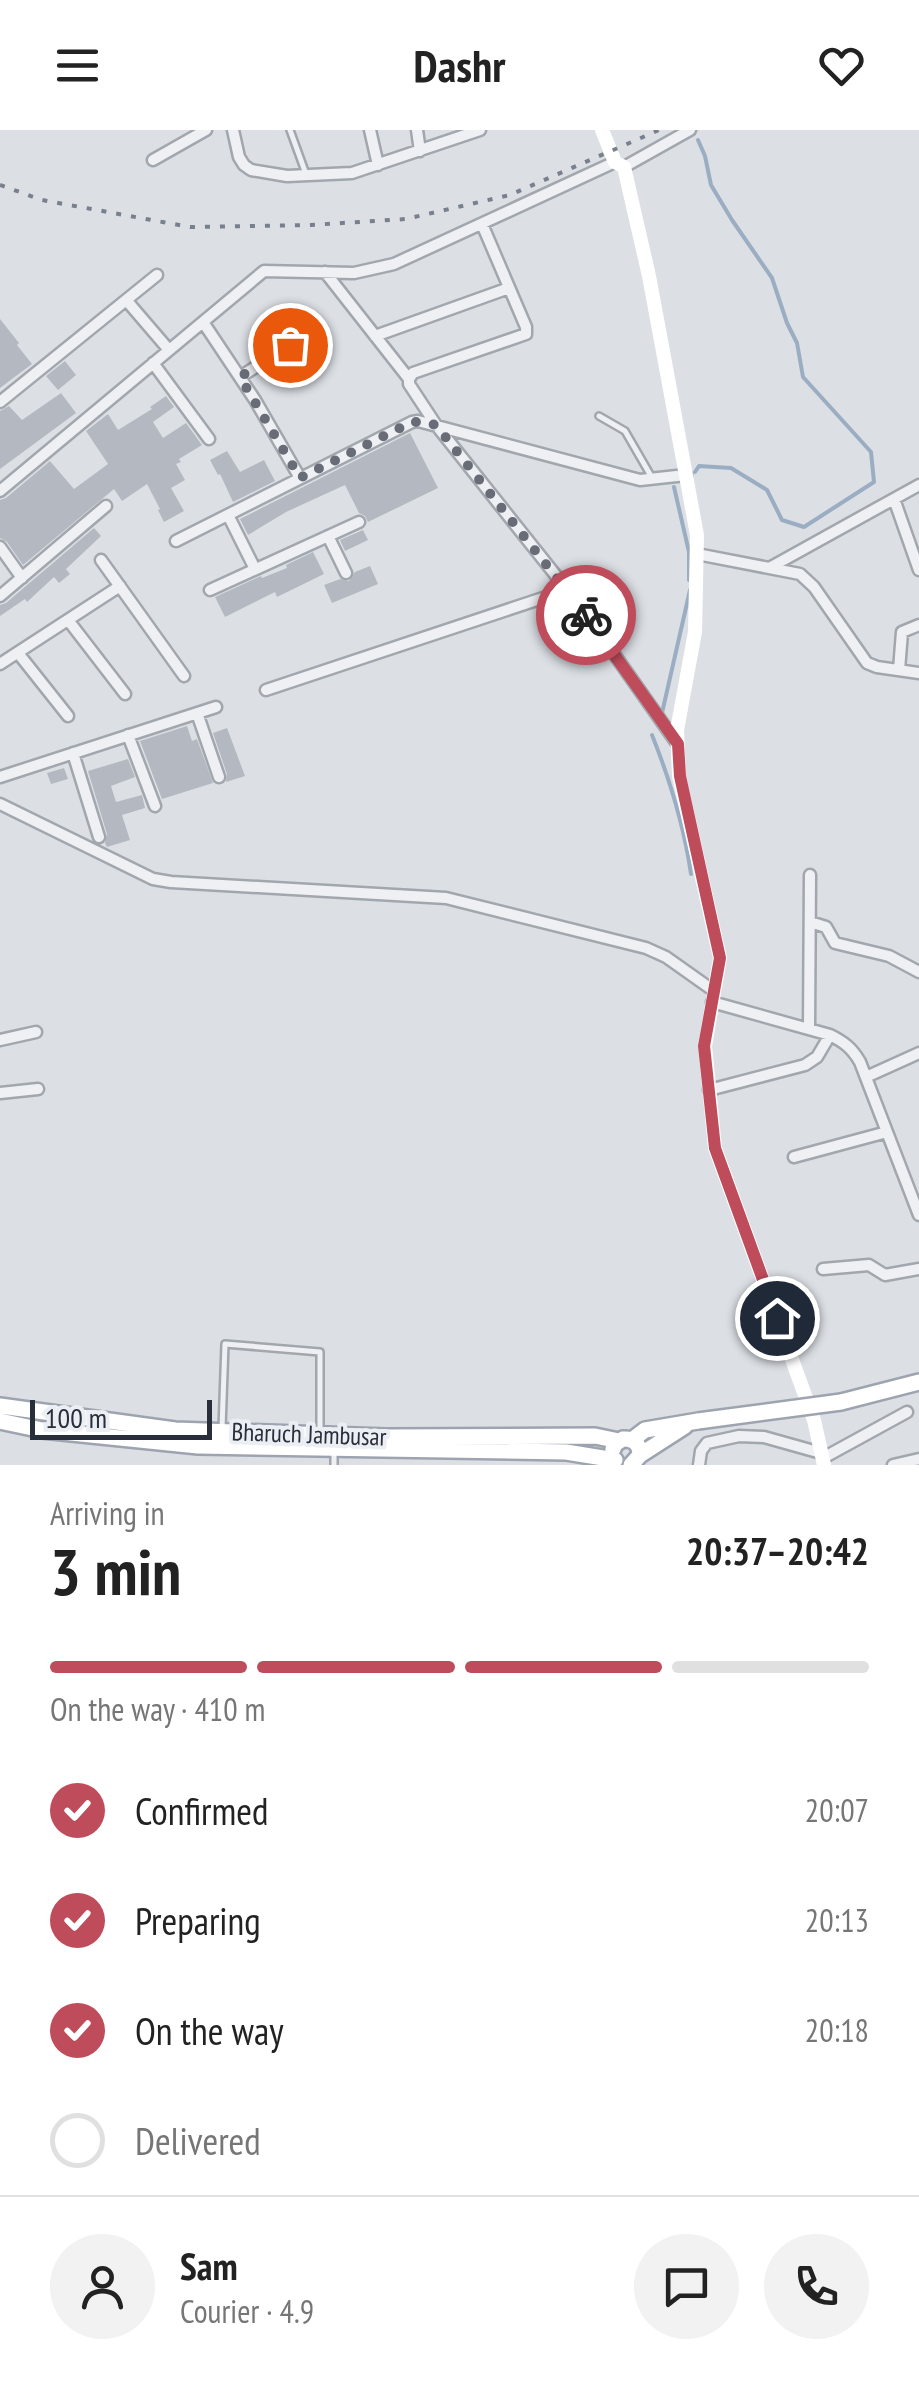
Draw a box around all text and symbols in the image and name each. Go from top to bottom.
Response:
text: Dashr [414,36,505,94]
icon: menu [50,38,105,93]
icon: heart [814,38,869,93]
pin [248,303,333,388]
icon: bag [263,318,318,373]
courier [536,565,636,665]
icon: bike [559,588,614,643]
pin [735,1276,820,1361]
icon: home [750,1291,805,1346]
scale bar [30,1395,212,1440]
text: 100 m [45,1399,107,1436]
street label: Bharuch Jambusar [231,1415,387,1453]
text: Arriving in [50,1492,165,1534]
text: 20:37–20:42 [686,1526,869,1575]
text: 3 min [50,1529,181,1613]
text: On the way · 410 m [50,1688,265,1730]
icon: check [50,1783,105,1838]
text: Confirmed [135,1786,268,1835]
text: 20:07 [805,1789,869,1831]
icon: check [50,1893,105,1948]
text: Preparing [135,1896,261,1945]
text: 20:13 [805,1899,869,1941]
icon: check [50,2003,105,2058]
text: On the way [135,2006,283,2055]
text: 20:18 [805,2009,869,2051]
text: Delivered [135,2116,261,2165]
button: person [50,2234,155,2339]
button: chat [634,2234,739,2339]
button: phone [764,2234,869,2339]
text: Sam [180,2241,238,2290]
text: Courier · 4.9 [180,2290,314,2332]

